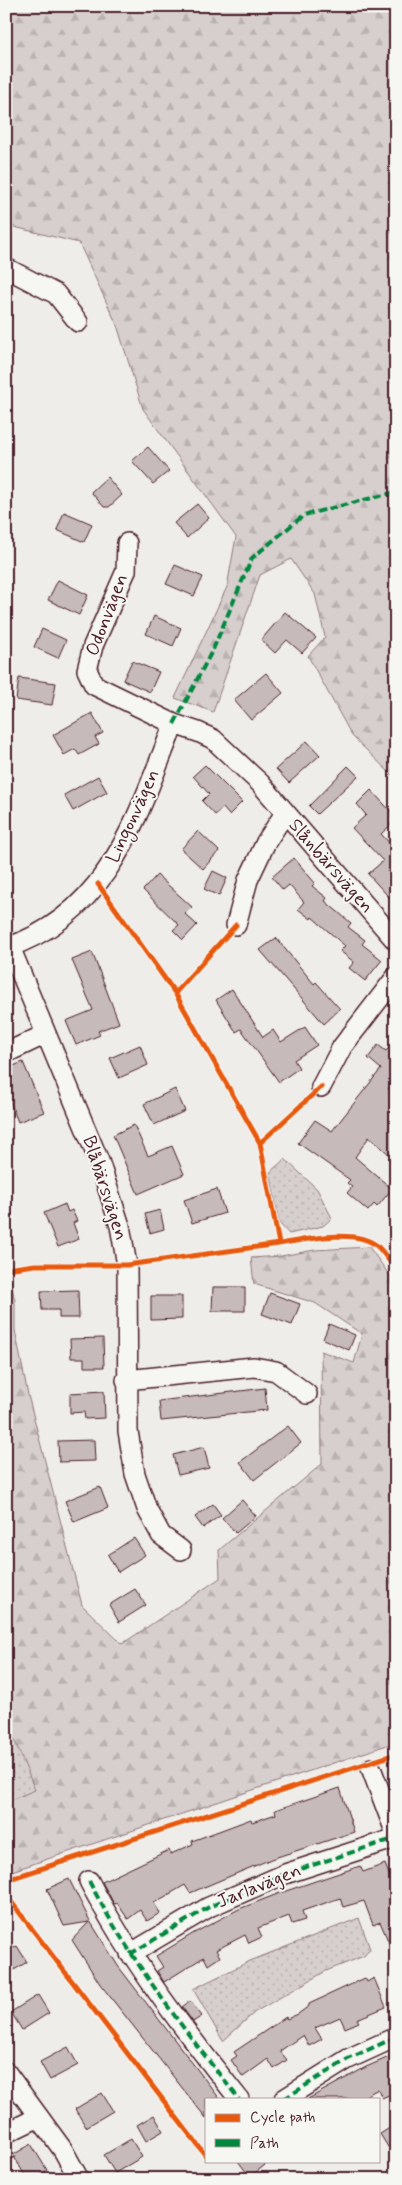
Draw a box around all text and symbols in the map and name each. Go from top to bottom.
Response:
street label: Odonvägen [80,570,135,660]
street label: Lingonvägen [100,765,167,868]
street label: Slånbärsvägen [282,813,379,919]
street label: Blåbärsvägen [75,1133,134,1244]
street label: Jarlavägen [213,1858,305,1915]
legend [205,2098,380,2162]
text: Cycle path [250,2108,315,2128]
text: Path [250,2134,279,2154]

